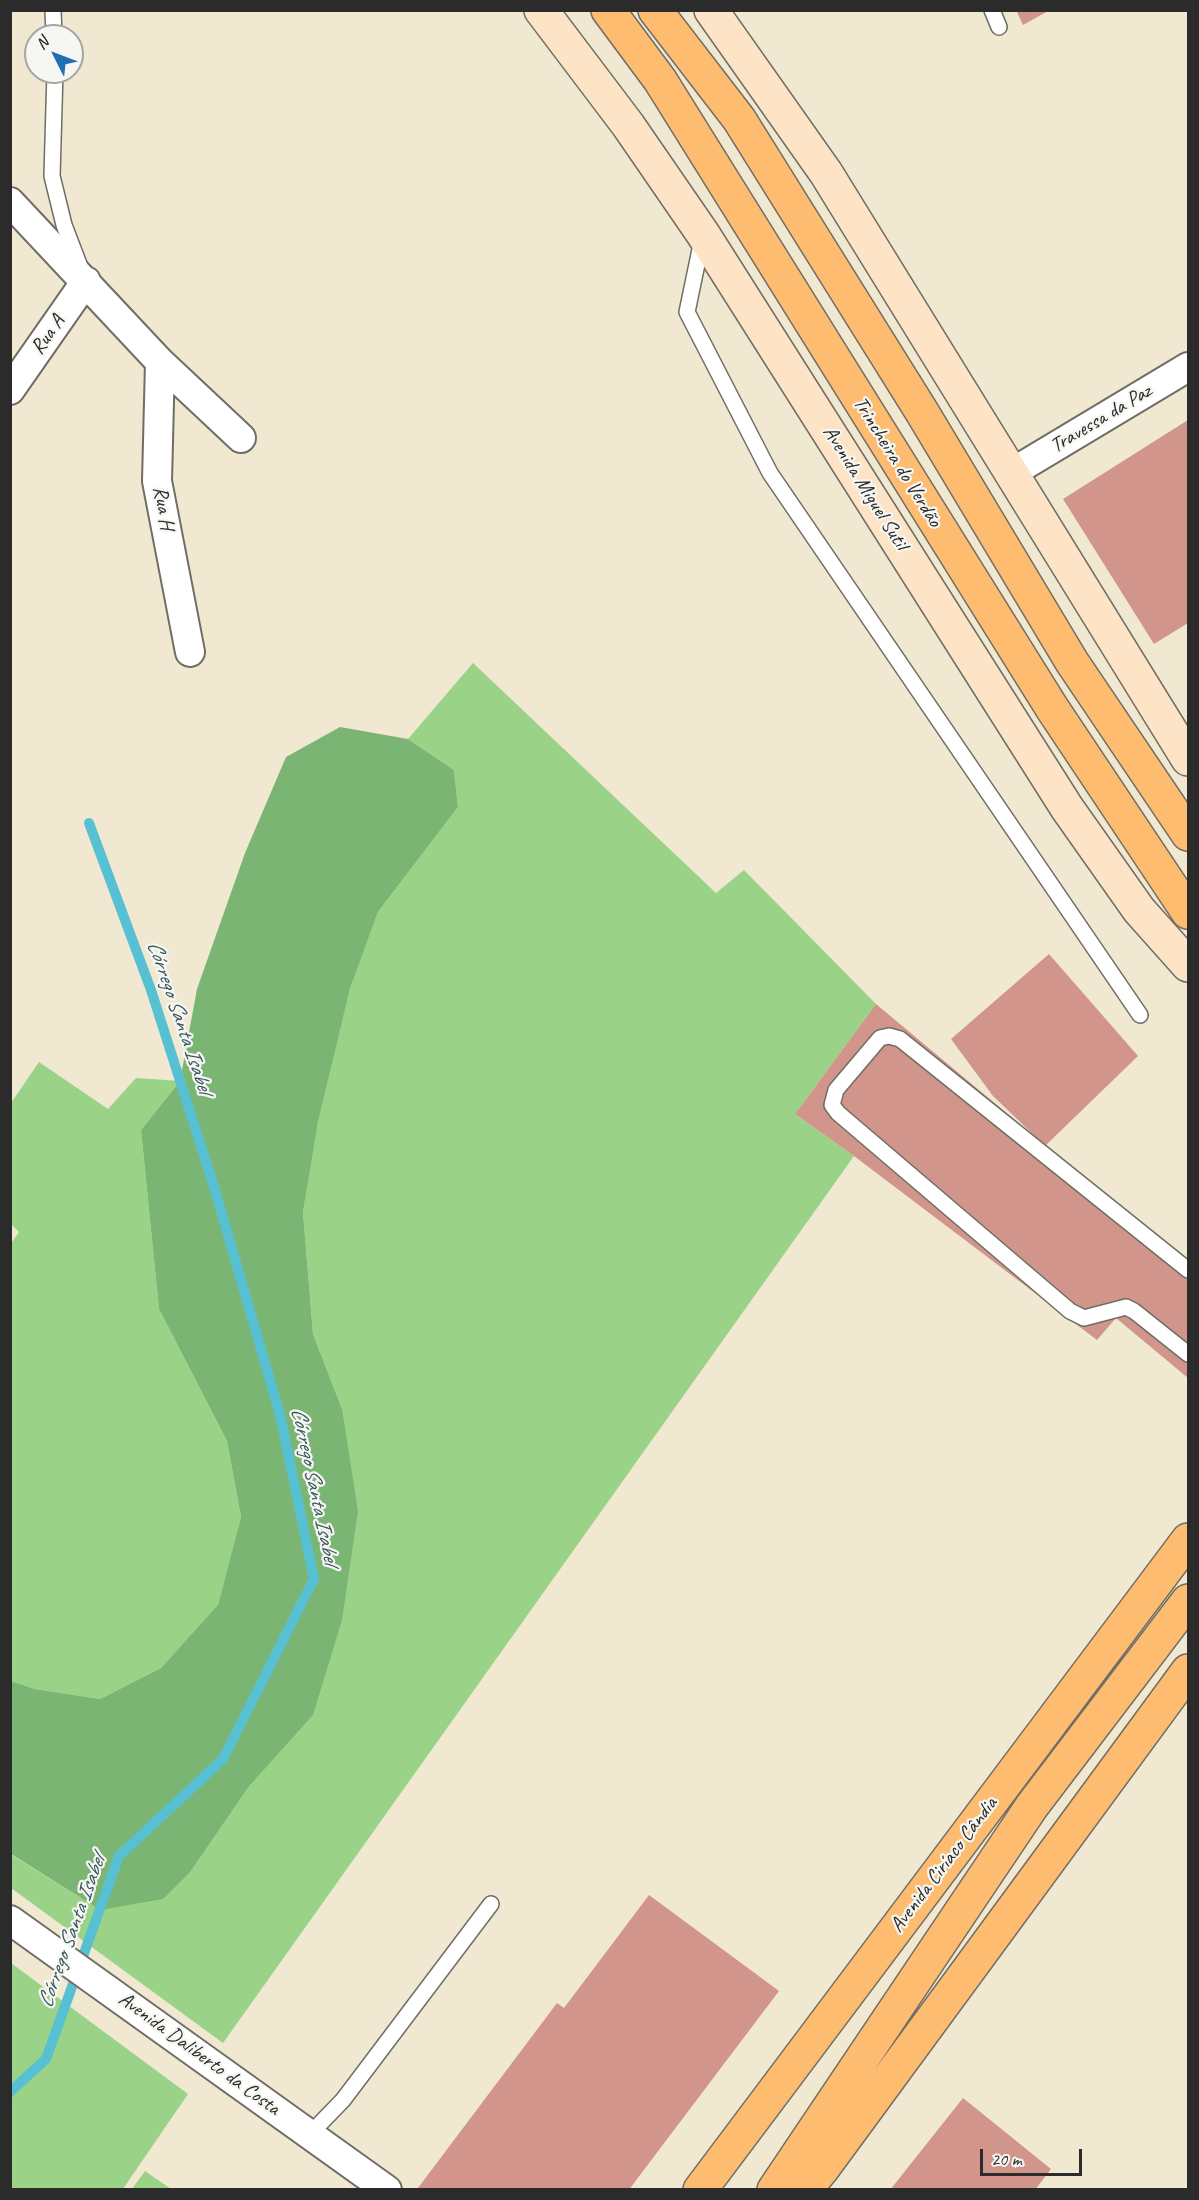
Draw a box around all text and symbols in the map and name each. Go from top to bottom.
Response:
north arrow [24,24,84,84]
text: N [31,33,53,54]
street label: Rua A [26,310,70,360]
street label: Travessa da Paz [1046,379,1156,459]
street label: Trincheira do Verdão [847,392,947,532]
street label: Avenida Miguel Sutil [817,421,913,555]
street label: Rua H [147,484,179,532]
water label: Córrego Santa Isabel [141,937,217,1097]
water label: Córrego Santa Isabel [284,1405,344,1567]
street label: Avenida Ciríaco Cândia [885,1792,1003,1938]
water label: Córrego Santa Isabel [32,1853,112,2011]
street label: Avenida Daliberto da Costa [113,1987,285,2121]
scale bar [983,2137,1085,2175]
text: 20 m [991,2148,1022,2170]

